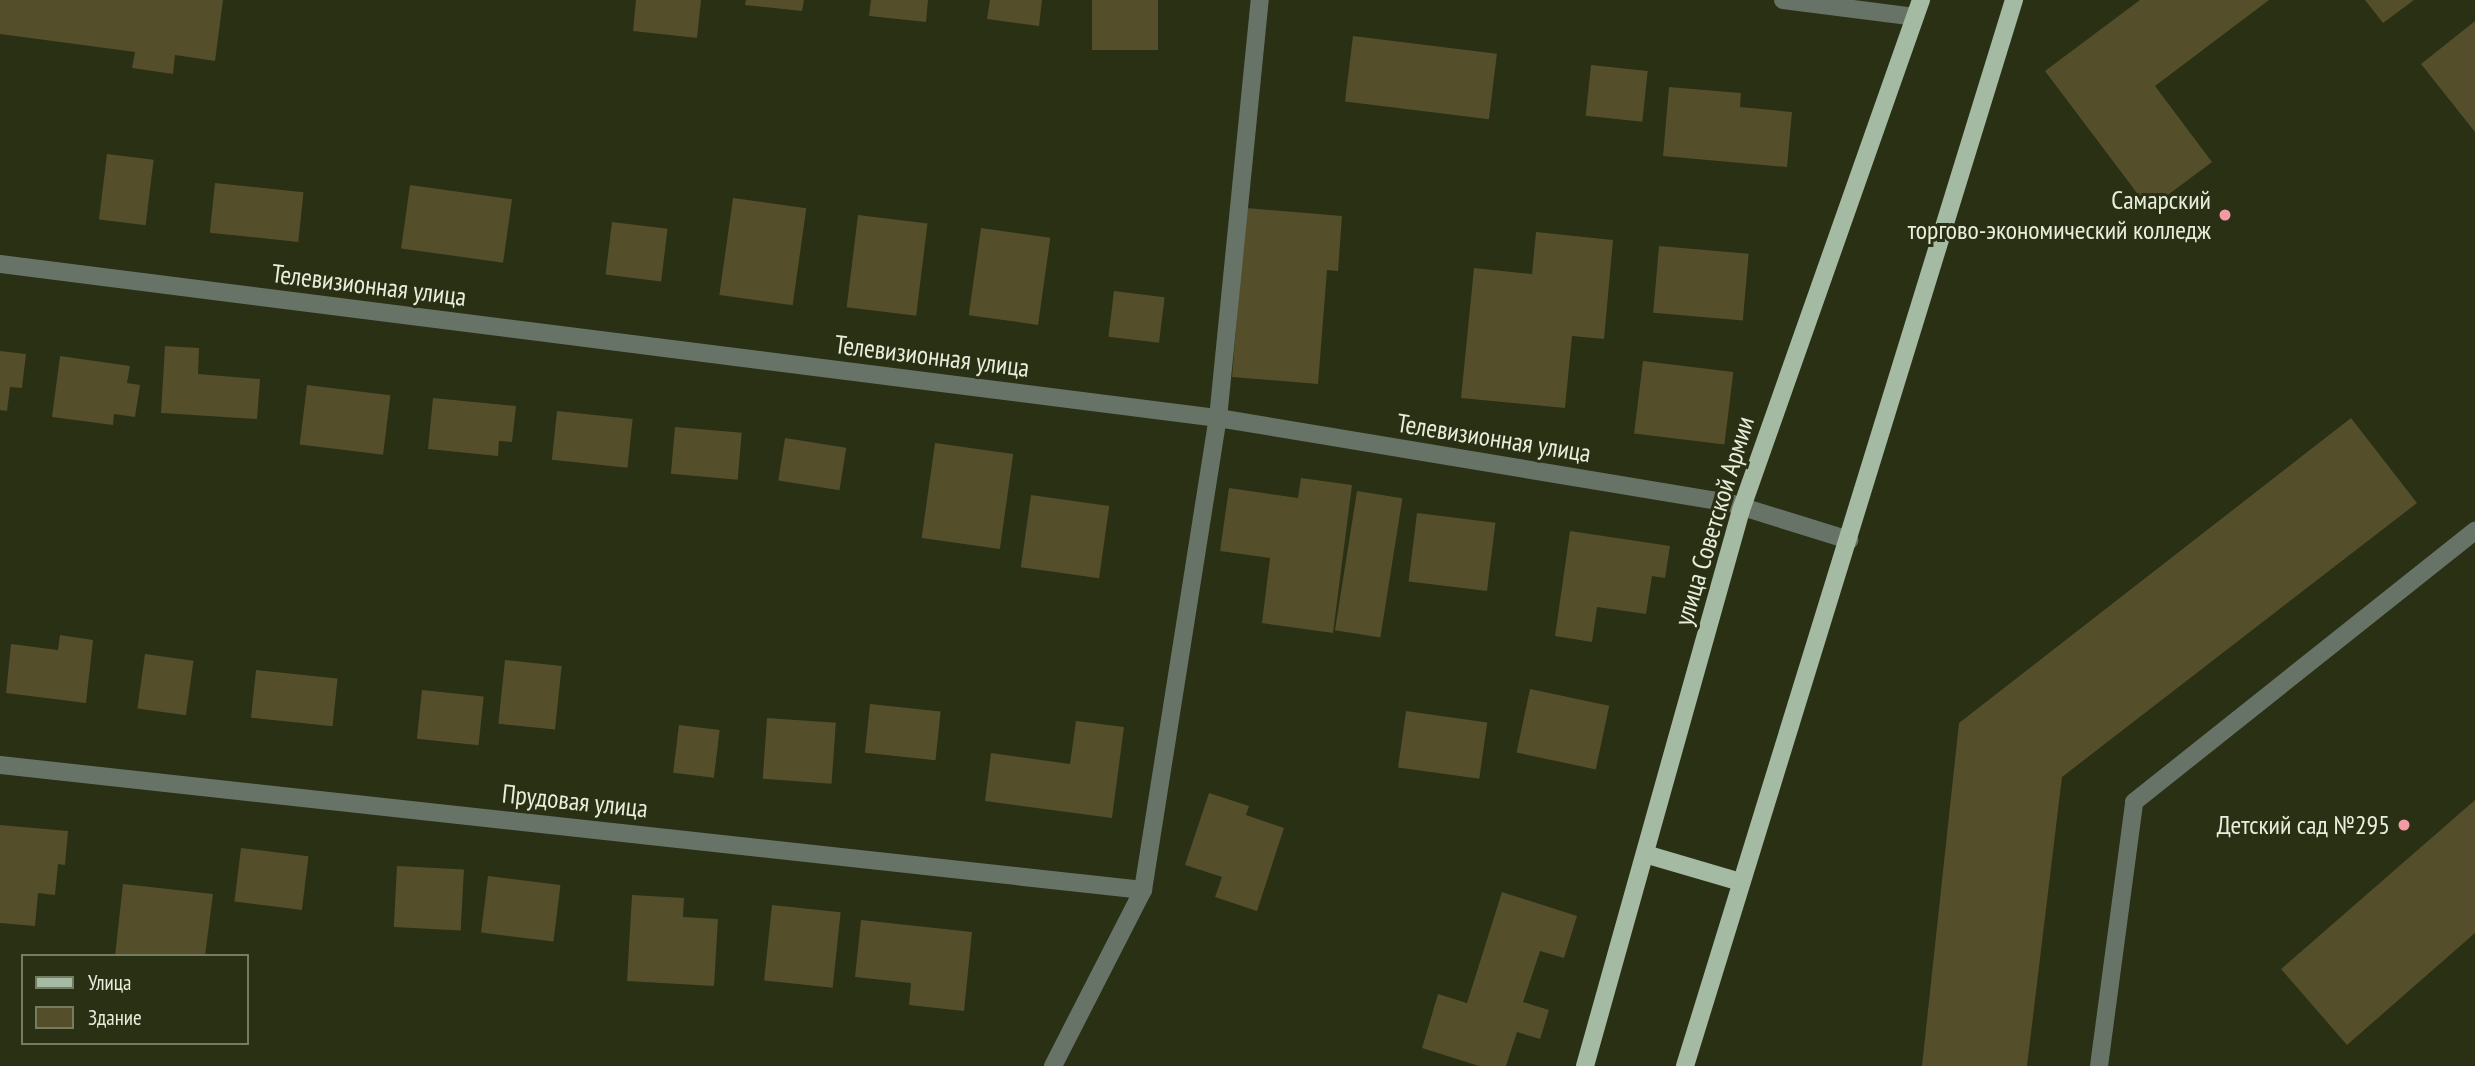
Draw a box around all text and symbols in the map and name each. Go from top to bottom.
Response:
place label: Самарский торгово-экономический колледж [1908,184,2211,246]
marker: Самарский торгово-экономический колледж [2217,207,2233,223]
street label: Телевизионная улица [270,258,468,312]
street label: Телевизионная улица [833,329,1031,383]
street label: Телевизионная улица [1395,407,1593,469]
street label: улица Советской Армии [1667,412,1761,630]
street label: Прудовая улица [500,778,650,824]
place label: Детский сад №295 [2217,809,2390,841]
marker: Детский сад №295 [2396,817,2412,833]
legend [21,954,248,1045]
text: Улица [88,969,131,996]
text: Здание [88,1004,142,1031]

